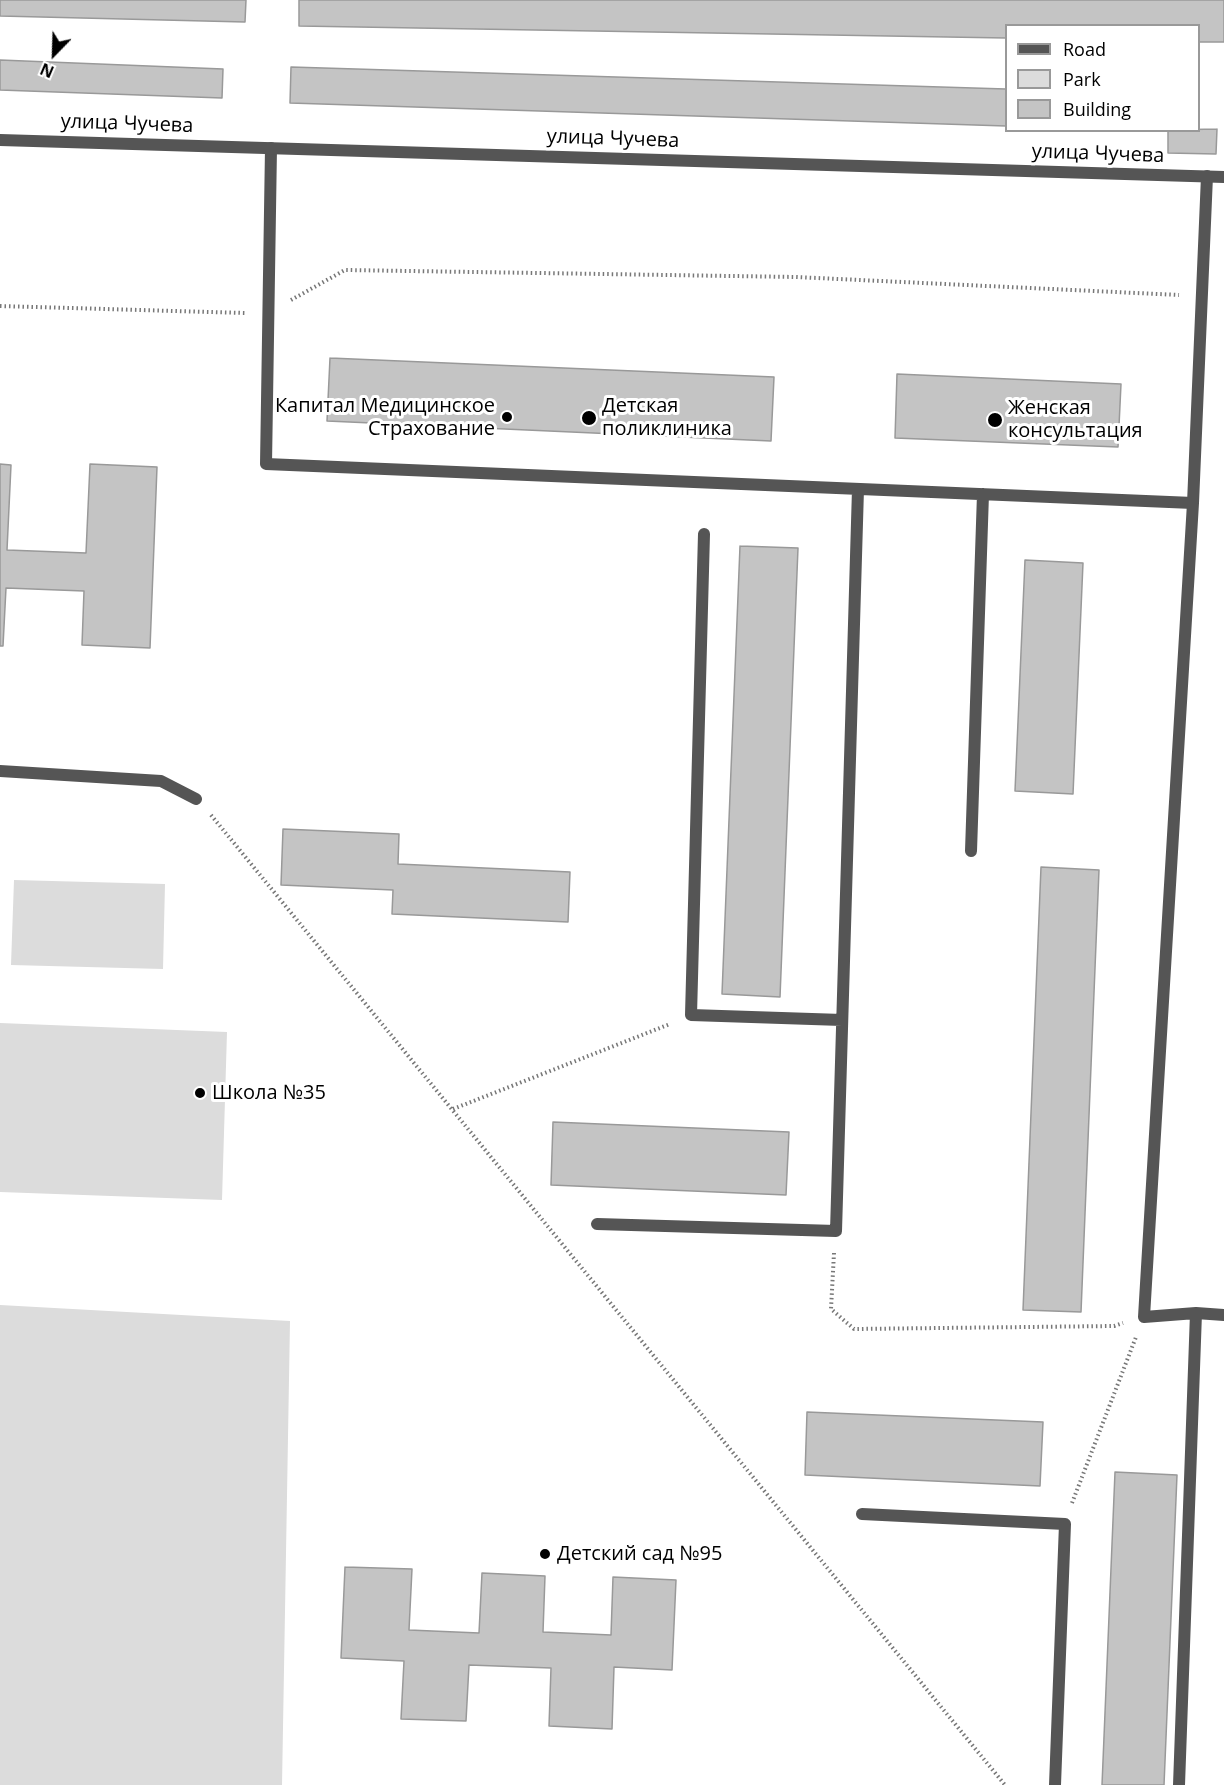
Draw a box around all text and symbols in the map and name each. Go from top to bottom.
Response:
north arrow [24,24,84,84]
legend [1005,24,1200,132]
text: Road [1063,37,1106,61]
text: N [37,58,57,83]
text: Park [1063,67,1101,91]
text: Building [1063,97,1131,121]
street label: улица Чучева [60,110,194,138]
street label: улица Чучева [546,125,680,153]
street label: улица Чучева [1031,140,1165,168]
place label: Капитал Медицинское Страхование [275,394,495,441]
place label: Детская поликлиника [602,394,732,441]
place label: Женская консультация [1008,396,1143,443]
marker: Детская поликлиника [580,409,598,427]
marker: Капитал Медицинское Страхование [500,410,514,424]
marker: Женская консультация [986,411,1004,429]
place label: Школа №35 [212,1081,326,1105]
marker: Школа №35 [193,1086,207,1100]
place label: Детский сад №95 [557,1542,722,1566]
marker: Детский сад №95 [538,1547,552,1561]

